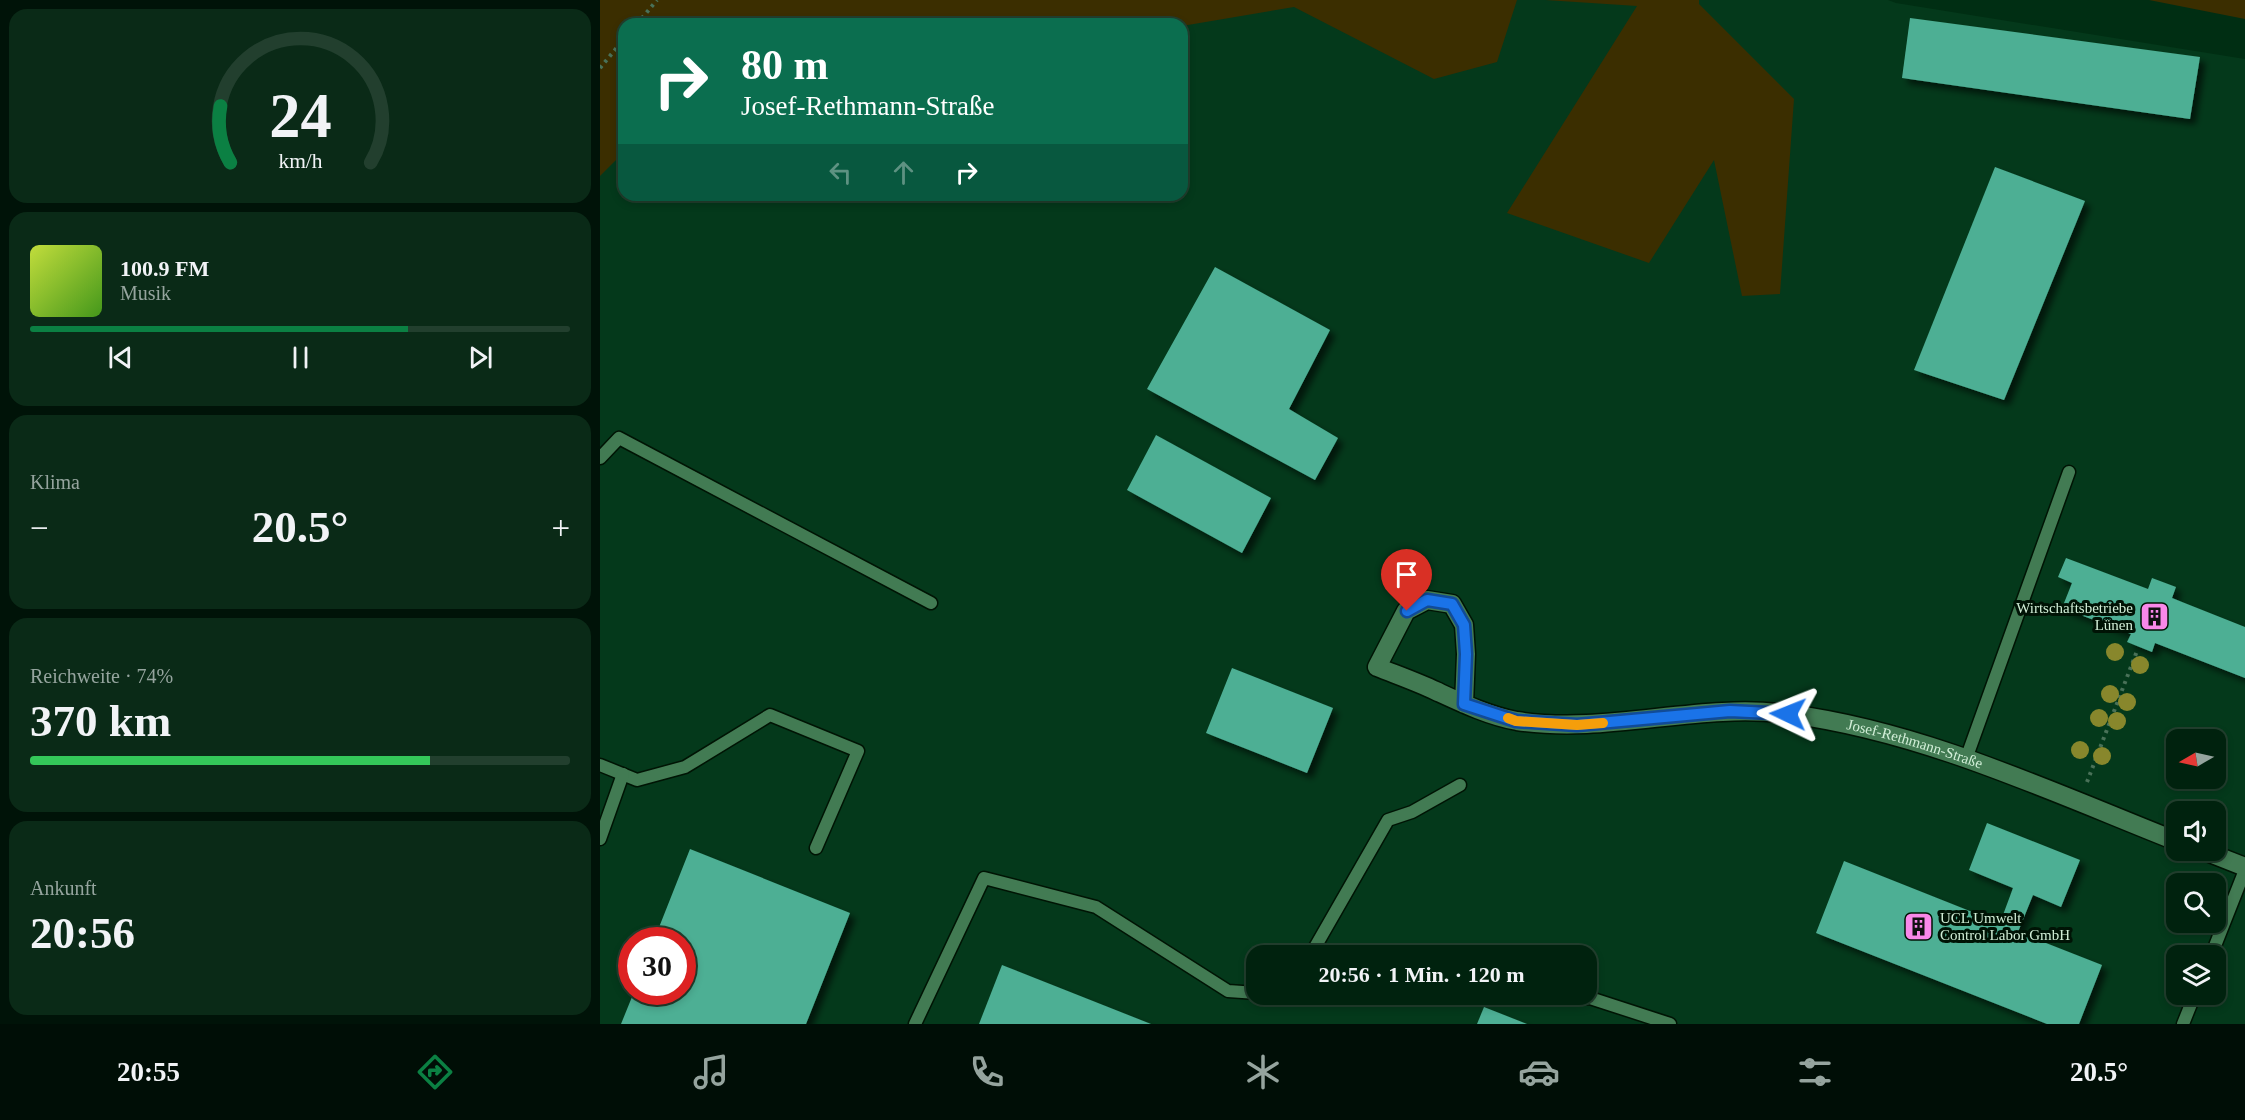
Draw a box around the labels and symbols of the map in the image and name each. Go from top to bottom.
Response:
pin [1381,549,1432,611]
place label: Wirtschaftsbetriebe Lünen [2016,600,2133,633]
building icon: Wirtschaftsbetriebe Lünen [2138,601,2170,633]
position arrow [1756,682,1820,746]
street label: Josef-Rethmann-Straße [1845,716,1985,772]
north arrow [2166,729,2226,789]
place label: UCL Umwelt Control Labor GmbH [1940,910,2070,943]
building icon: UCL Umwelt Control Labor GmbH [1903,911,1935,943]
speed limit sign: 30 [618,927,696,1005]

